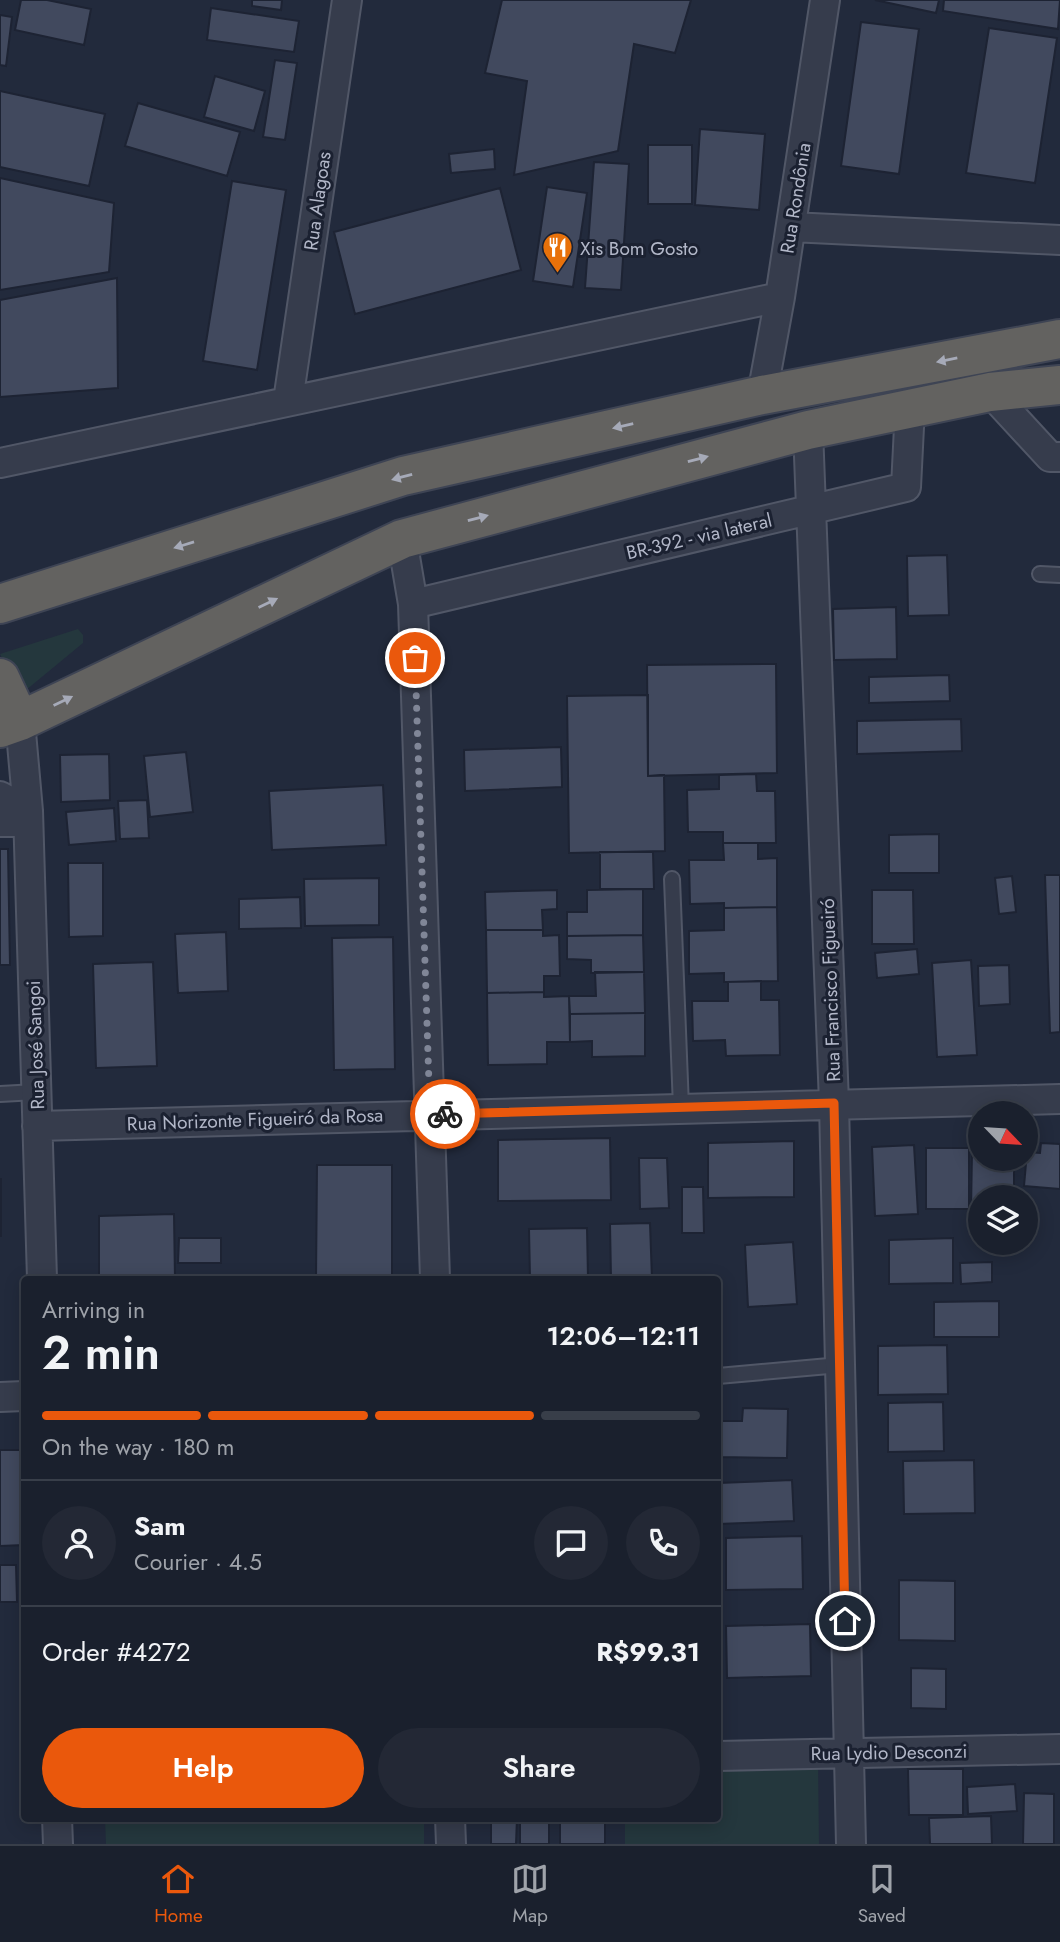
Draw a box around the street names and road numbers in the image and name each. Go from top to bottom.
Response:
street label: Rua Rondônia [773,141,818,255]
street label: Rua Alagoas [297,150,338,252]
street label: BR-392 - via lateral [624,507,775,566]
street label: Rua Francisco Figueiró [814,898,847,1082]
street label: Rua José Sangoi [20,980,51,1110]
street label: Rua Norizonte Figueiró da Rosa [126,1102,384,1137]
street label: Rua Lydio Desconzi [810,1738,968,1767]

